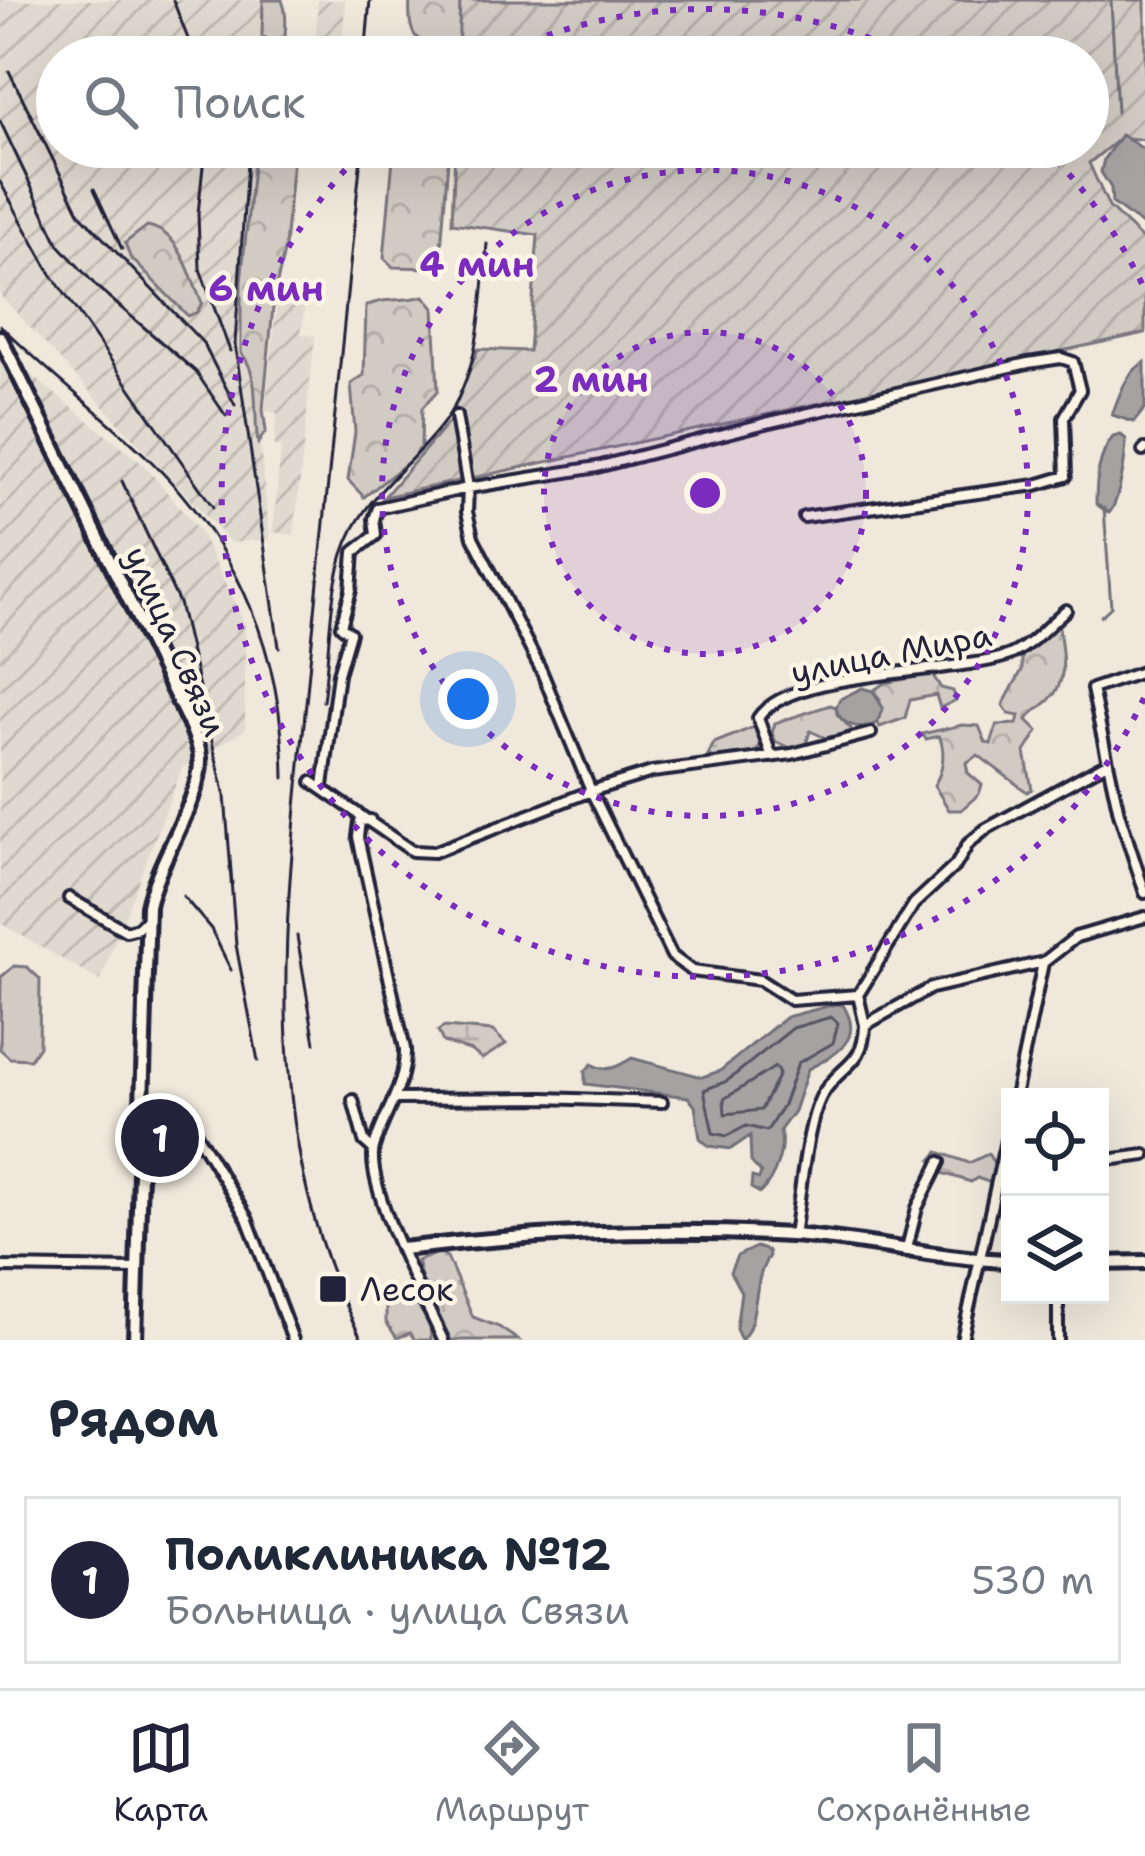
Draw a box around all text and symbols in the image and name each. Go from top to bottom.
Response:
search box [36,36,1109,168]
icon: search [78,69,144,135]
text: Поиск [174,72,305,132]
text: 4 мин [419,240,535,289]
text: 6 мин [208,264,324,313]
text: 2 мин [533,355,649,404]
centre of rings [684,472,726,514]
street label: улица Связи [114,539,237,743]
street label: улица Мира [787,612,995,695]
your location [438,669,498,729]
map controls [1001,1088,1109,1304]
button: locate [1001,1088,1109,1196]
pin: 1 [121,1093,199,1183]
button: layers [1001,1196,1109,1304]
place label: Лесок [360,1267,453,1312]
marker: Лесок [317,1273,349,1305]
text: Рядом [48,1384,219,1452]
text: Поликлиника №12 [165,1524,611,1584]
text: 1 [81,1554,99,1606]
text: 530 m [971,1554,1094,1606]
text: Больница · улица Связи [165,1584,630,1636]
tab: Карта [114,1715,208,1832]
tab: Маршрут [435,1715,589,1832]
tab: Сохранённые [816,1715,1031,1832]

